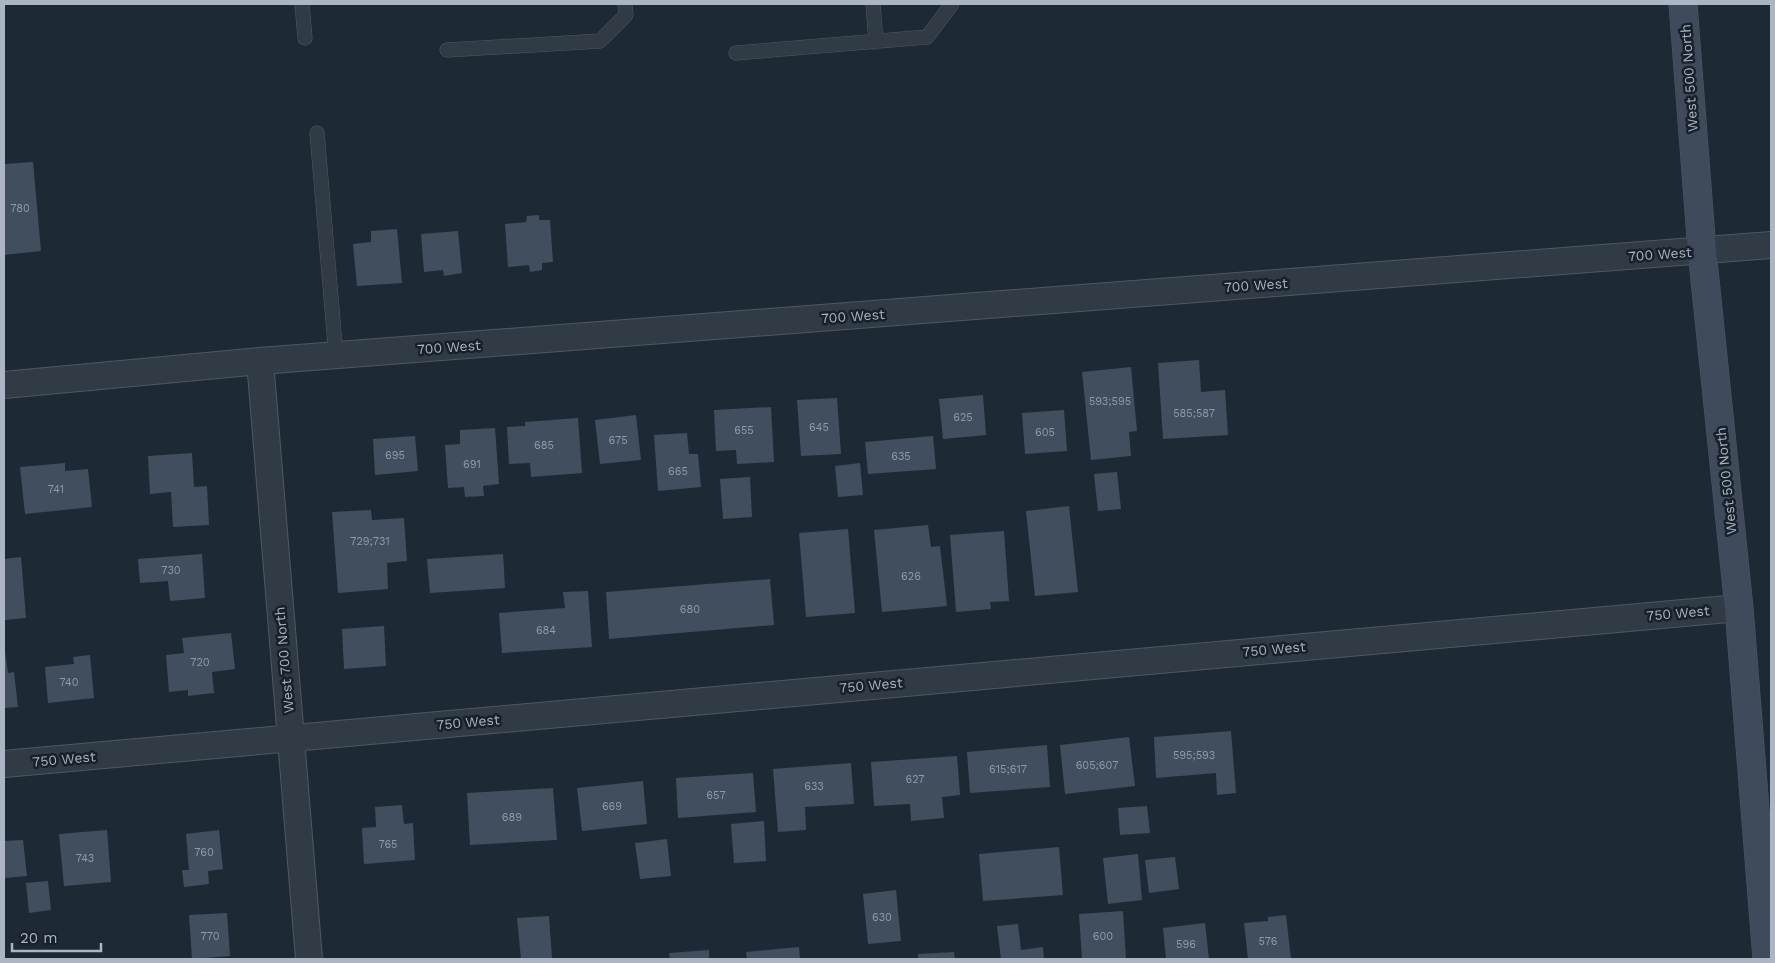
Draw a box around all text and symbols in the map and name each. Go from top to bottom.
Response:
street label: West 500 North [1677,24,1701,132]
house number: 780 [10,202,30,215]
street label: 700 West [1628,244,1692,264]
street label: 700 West [1224,275,1288,295]
street label: 700 West [821,306,885,326]
street label: 700 West [417,337,481,357]
house number: 593;595 [1089,395,1131,408]
house number: 585;587 [1173,407,1215,420]
house number: 625 [953,411,973,424]
house number: 645 [809,421,829,434]
house number: 655 [734,424,754,437]
house number: 605 [1035,426,1055,439]
street label: West 500 North [1712,427,1740,535]
house number: 675 [608,434,628,447]
house number: 685 [534,439,554,452]
house number: 695 [385,449,405,462]
house number: 635 [891,450,911,463]
house number: 691 [463,458,481,471]
house number: 665 [668,465,688,478]
house number: 741 [48,483,64,496]
house number: 729;731 [350,535,390,548]
house number: 730 [161,564,181,577]
house number: 626 [901,570,921,583]
street label: 750 West [1646,602,1710,624]
house number: 680 [680,603,700,616]
street label: West 700 North [271,606,297,714]
house number: 684 [536,624,556,637]
street label: 750 West [1242,638,1306,660]
house number: 720 [190,656,210,669]
street label: 750 West [839,674,903,696]
house number: 740 [60,676,79,689]
street label: 750 West [436,711,500,733]
street label: 750 West [32,748,96,770]
house number: 595;593 [1173,749,1215,762]
house number: 605;607 [1076,759,1118,772]
house number: 615;617 [989,763,1027,776]
house number: 627 [905,773,925,786]
house number: 633 [804,780,824,793]
house number: 657 [706,789,726,802]
house number: 669 [602,800,622,813]
house number: 689 [502,811,522,824]
house number: 765 [378,838,398,851]
house number: 760 [194,846,214,859]
house number: 743 [76,852,94,865]
house number: 630 [872,911,892,924]
scale bar [12,920,101,952]
text: 20 m [20,929,58,947]
house number: 770 [201,930,220,943]
house number: 600 [1093,930,1113,943]
house number: 576 [1258,935,1278,948]
house number: 596 [1176,938,1196,951]

